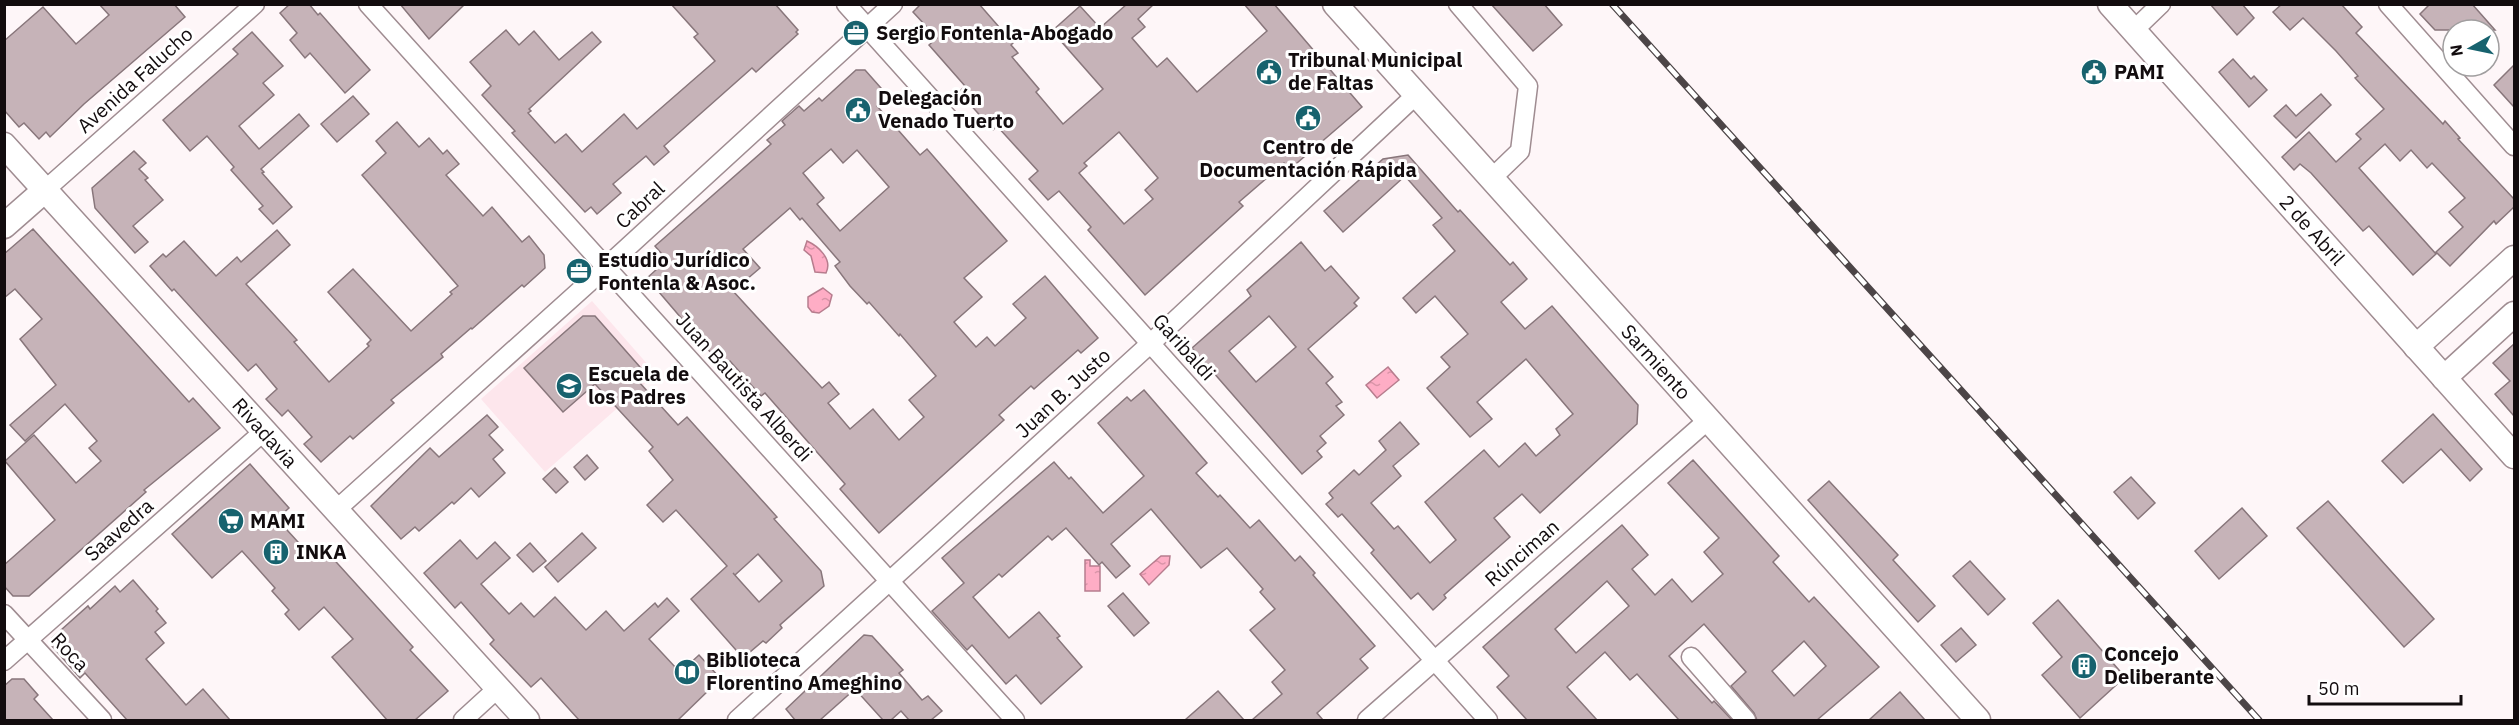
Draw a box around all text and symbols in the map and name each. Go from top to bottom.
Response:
office icon: Sergio Fontenla-Abogado [841,18,871,48]
north arrow [2441,18,2501,78]
place label: Sergio Fontenla-Abogado [876,19,1113,46]
street label: Avenida Falucho [71,20,198,139]
text: N [2445,43,2467,58]
place label: Tribunal Municipal de Faltas [1288,46,1462,96]
public building icon: Tribunal Municipal de Faltas [1254,57,1284,87]
public building icon: PAMI [2079,57,2109,87]
place label: PAMI [2114,58,2164,85]
place label: Delegación Venado Tuerto [878,84,1014,134]
public building icon: Delegación Venado Tuerto [843,95,873,125]
public building icon: Centro de Documentación Rápida [1293,103,1323,133]
place label: Centro de Documentación Rápida [1199,133,1417,183]
street label: Cabral [609,175,670,234]
street label: 2 de Abril [2273,189,2351,271]
place label: Estudio Jurídico Fontenla & Asoc. [598,246,756,296]
office icon: Estudio Jurídico Fontenla & Asoc. [564,256,594,286]
street label: Juan Bautista Alberdi [670,306,819,467]
street label: Garibaldi [1147,307,1222,386]
street label: Sarmiento [1615,318,1697,405]
street label: Juan B. Justo [1009,342,1116,444]
place label: Escuela de los Padres [588,360,689,410]
school or university icon: Escuela de los Padres [554,371,584,401]
street label: Rivadavia [227,392,304,474]
street label: Saavedra [78,492,159,567]
supermarket icon: MAMI [216,506,246,536]
place label: MAMI [250,507,305,534]
street label: Rúnciman [1479,513,1565,592]
building icon: INKA [261,537,291,567]
place label: INKA [296,538,347,565]
street label: Roca [45,626,96,677]
place label: Concejo Deliberante [2104,640,2214,690]
place label: Biblioteca Florentino Ameghino [706,646,902,696]
building icon: Concejo Deliberante [2069,651,2099,681]
library icon: Biblioteca Florentino Ameghino [672,657,702,687]
scale bar [2309,668,2460,706]
text: 50 m [2318,677,2360,700]

